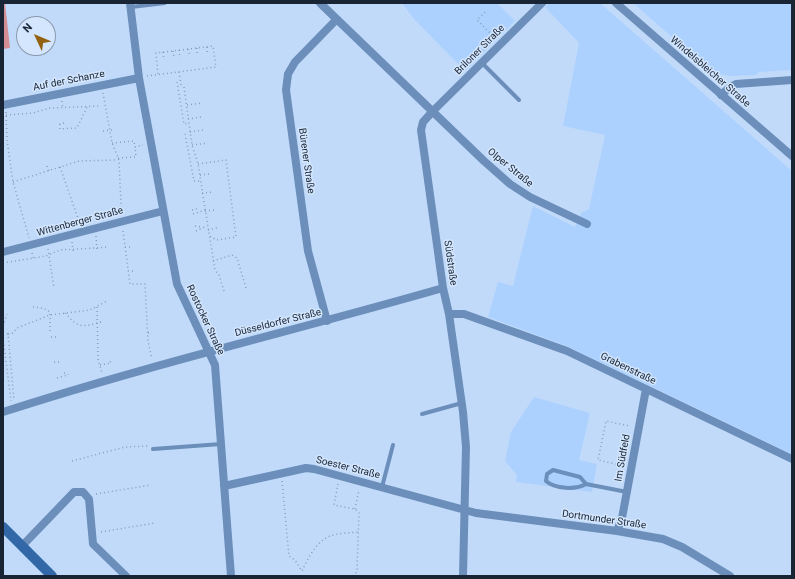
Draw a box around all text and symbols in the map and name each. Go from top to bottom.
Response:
north arrow [16,16,56,56]
text: N [20,21,35,35]
street label: Briloner Straße [452,22,508,78]
street label: Windelsbleicher Straße [668,34,752,110]
street label: Auf der Schanze [32,68,106,94]
street label: Bürener Straße [295,127,317,195]
street label: Olper Straße [485,146,535,190]
street label: Wittenberger Straße [36,205,124,239]
street label: Südstraße [441,240,459,286]
street label: Rostocker Straße [183,283,227,357]
street label: Düsseldorfer Straße [234,306,322,340]
street label: Grabenstraße [598,350,658,388]
street label: Im Südfeld [613,433,633,483]
street label: Soester Straße [315,454,381,482]
street label: Dortmunder Straße [561,508,647,532]

